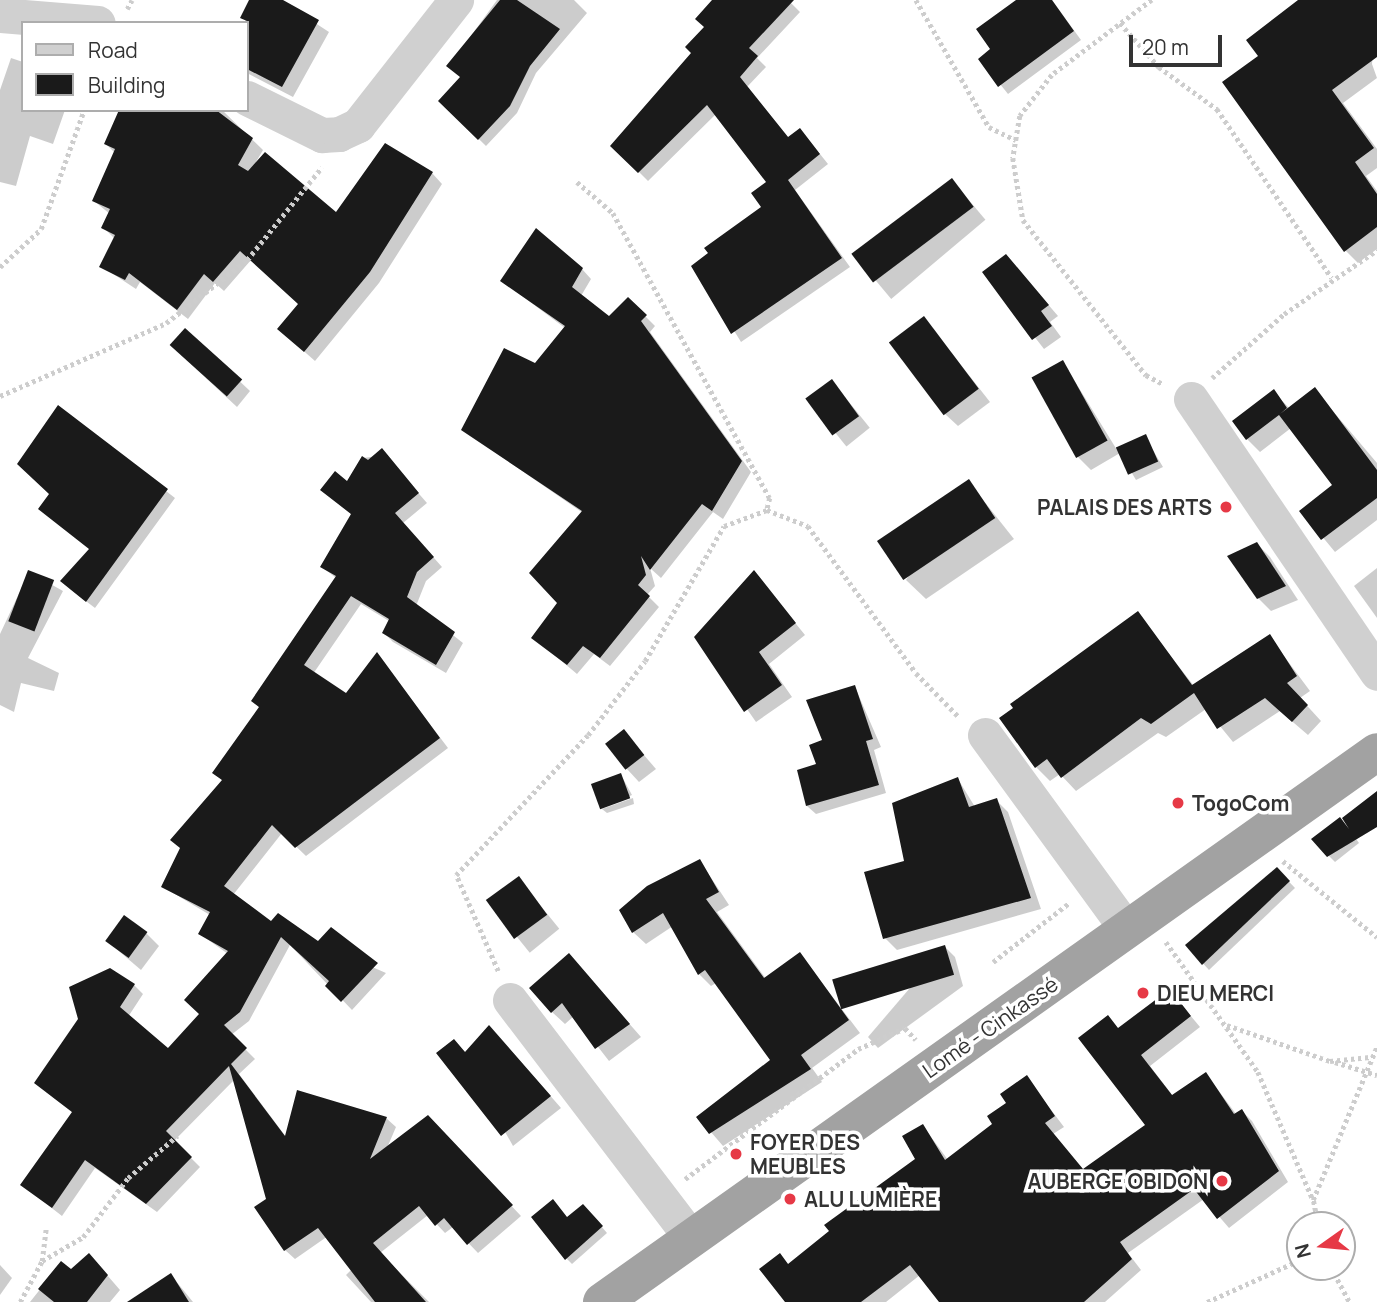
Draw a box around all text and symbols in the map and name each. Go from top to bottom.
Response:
legend [21,21,248,112]
scale bar [1132,21,1225,65]
text: 20 m [1142,33,1189,61]
text: Road [88,36,138,64]
text: Building [88,71,165,99]
place label: PALAIS DES ARTS [1037,494,1212,520]
marker: PALAIS DES ARTS [1218,499,1234,515]
place label: TogoCom [1192,790,1289,816]
marker: TogoCom [1170,795,1186,811]
street label: Lomé - Cinkassé [918,971,1062,1083]
place label: DIEU MERCI [1157,980,1274,1006]
marker: DIEU MERCI [1135,985,1151,1001]
place label: FOYER DES MEUBLES [750,1129,860,1179]
marker: FOYER DES MEUBLES [728,1146,744,1162]
place label: AUBERGE OBIDON [1028,1168,1208,1194]
marker: AUBERGE OBIDON [1214,1173,1230,1189]
place label: ALU LUMIÈRE [804,1186,937,1212]
marker: ALU LUMIÈRE [782,1191,798,1207]
north arrow [1286,1211,1356,1281]
text: N [1288,1241,1317,1261]

